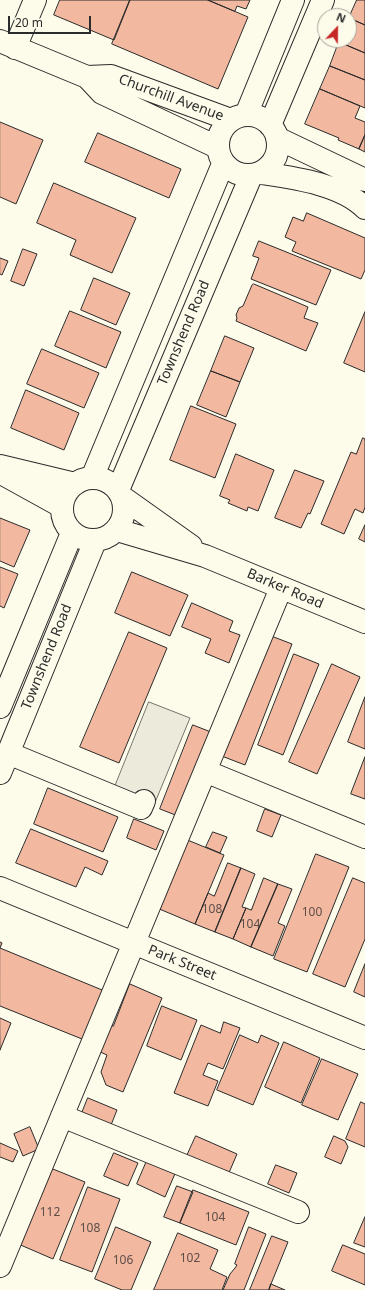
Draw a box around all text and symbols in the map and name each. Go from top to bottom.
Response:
scale bar [10,8,93,34]
north arrow [317,8,357,48]
text: N [334,9,348,26]
text: 20 m [15,14,43,31]
street label: Churchill Avenue [116,71,226,125]
street label: Townshend Road [154,278,214,388]
street label: Barker Road [244,565,326,613]
street label: Townshend Road [18,602,76,712]
house number: 108 [202,903,222,917]
house number: 100 [302,906,322,920]
house number: 104 [240,918,260,932]
street label: Park Street [145,942,219,984]
house number: 112 [40,1206,60,1220]
house number: 104 [205,1211,225,1225]
house number: 108 [80,1222,100,1236]
house number: 102 [180,1252,200,1266]
house number: 106 [113,1254,133,1268]

